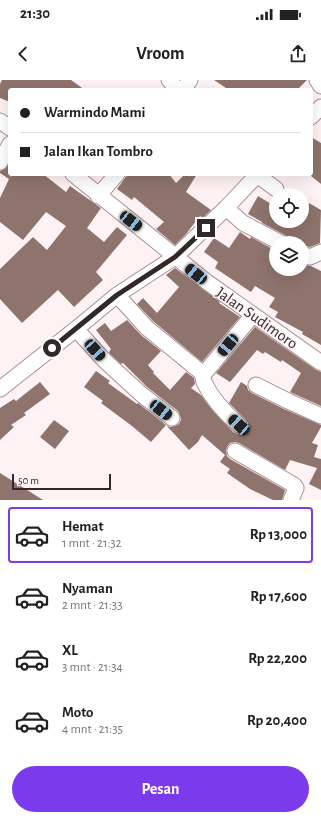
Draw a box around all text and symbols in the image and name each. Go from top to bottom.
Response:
text: 21:30 [20,6,50,21]
icon: back [12,43,34,65]
icon: share [287,43,309,65]
text: Vroom [136,45,185,63]
text: Warmindo Mami [44,105,146,120]
text: Jalan Ikan Tombro [44,144,153,159]
map controls [269,188,309,276]
button: locate [269,188,309,228]
car [118,209,144,233]
route end [197,219,215,237]
button: layers [269,236,309,276]
car [183,262,209,286]
street label: Jalan Sudimoro [213,284,301,352]
car [216,332,240,358]
car [83,337,107,363]
route start [43,339,61,357]
car [148,398,174,422]
car [226,413,252,437]
scale bar [12,472,111,491]
text: 50 m [18,475,39,486]
icon: car [14,517,50,553]
text: Hemat [62,519,104,534]
text: Rp 13,000 [250,527,307,542]
text: 1 mnt · 21:32 [62,537,122,550]
icon: car [14,579,50,615]
text: Nyaman [62,581,113,596]
text: Rp 17,600 [250,589,307,604]
text: 2 mnt · 21:33 [62,599,123,612]
icon: car [14,641,50,677]
text: XL [62,643,78,658]
text: Rp 22,200 [248,651,307,666]
text: 3 mnt · 21:34 [62,661,123,674]
icon: car [14,703,50,739]
text: Moto [62,705,94,720]
text: Rp 20,400 [247,713,307,728]
text: 4 mnt · 21:35 [62,723,123,736]
button: Pesan [12,766,309,812]

